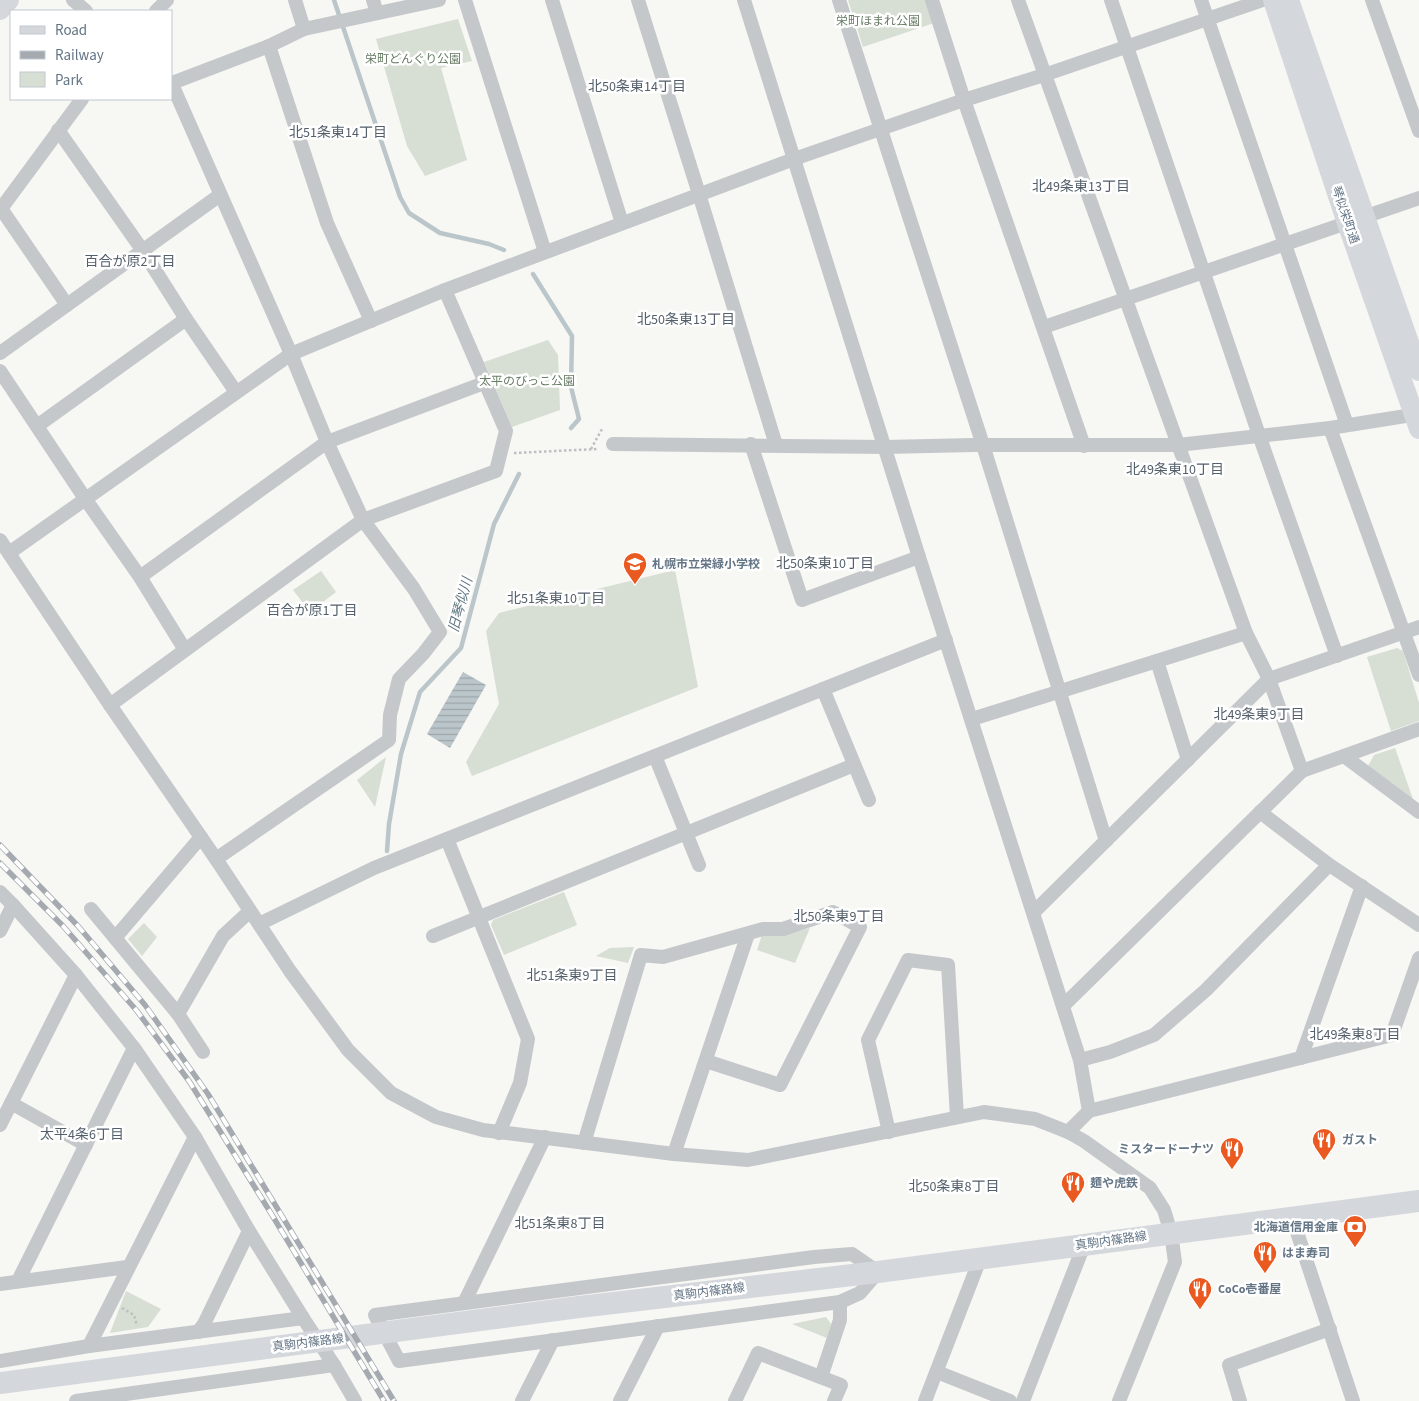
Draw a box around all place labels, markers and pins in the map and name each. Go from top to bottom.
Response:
school or university icon: 札幌市立栄緑小学校 [622,551,648,585]
place label: 札幌市立栄緑小学校 [652,556,760,573]
restaurant icon: ガスト [1311,1127,1337,1161]
place label: ガスト [1342,1132,1378,1149]
restaurant icon: ミスタードーナツ [1219,1136,1245,1170]
place label: ミスタードーナツ [1118,1141,1214,1158]
restaurant icon: 麺や虎鉄 [1060,1170,1086,1204]
place label: 麺や虎鉄 [1090,1175,1138,1192]
bank icon: 北海道信用金庫 [1342,1214,1368,1248]
place label: 北海道信用金庫 [1254,1219,1338,1236]
restaurant icon: はま寿司 [1252,1240,1278,1274]
place label: はま寿司 [1282,1245,1330,1262]
restaurant icon: CoCo壱番屋 [1187,1276,1213,1310]
place label: CoCo壱番屋 [1218,1281,1281,1298]

